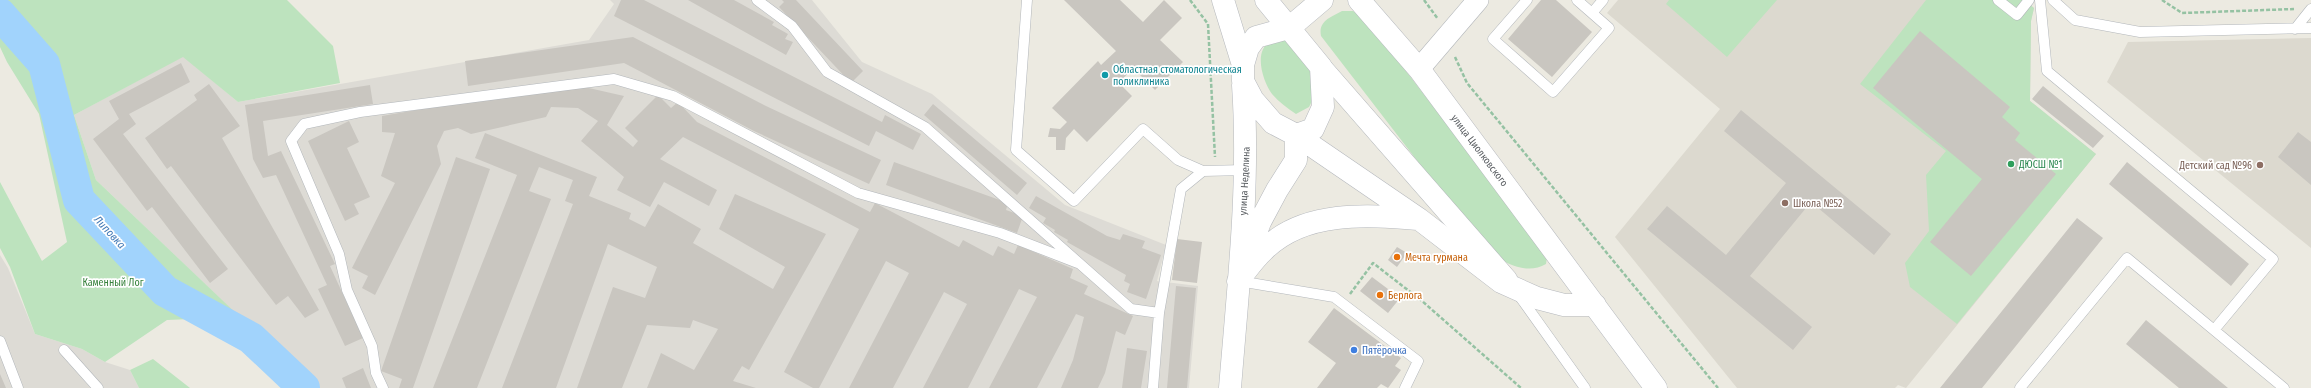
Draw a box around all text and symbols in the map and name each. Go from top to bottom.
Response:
place label: Областная стоматологическая поликлиника [1113,64,1242,88]
marker: Областная стоматологическая поликлиника [1100,70,1110,80]
street label: улица Циолковского [1448,112,1510,189]
street label: улица Неделина [1237,146,1253,216]
marker: ДЮСШ №1 [2006,159,2016,169]
place label: ДЮСШ №1 [2018,159,2062,171]
place label: Детский сад №96 [2179,160,2252,172]
marker: Детский сад №96 [2255,160,2265,170]
marker: Школа №52 [1780,198,1790,208]
place label: Школа №52 [1793,198,1843,210]
water label: Липовка [91,213,128,252]
marker: Мечта гурмана [1392,252,1402,262]
place label: Мечта гурмана [1405,252,1468,264]
park label: Каменный Лог [82,277,144,289]
marker: Берлога [1375,290,1385,300]
place label: Берлога [1388,290,1422,302]
marker: Пятёрочка [1349,345,1359,355]
place label: Пятёрочка [1362,345,1407,357]

